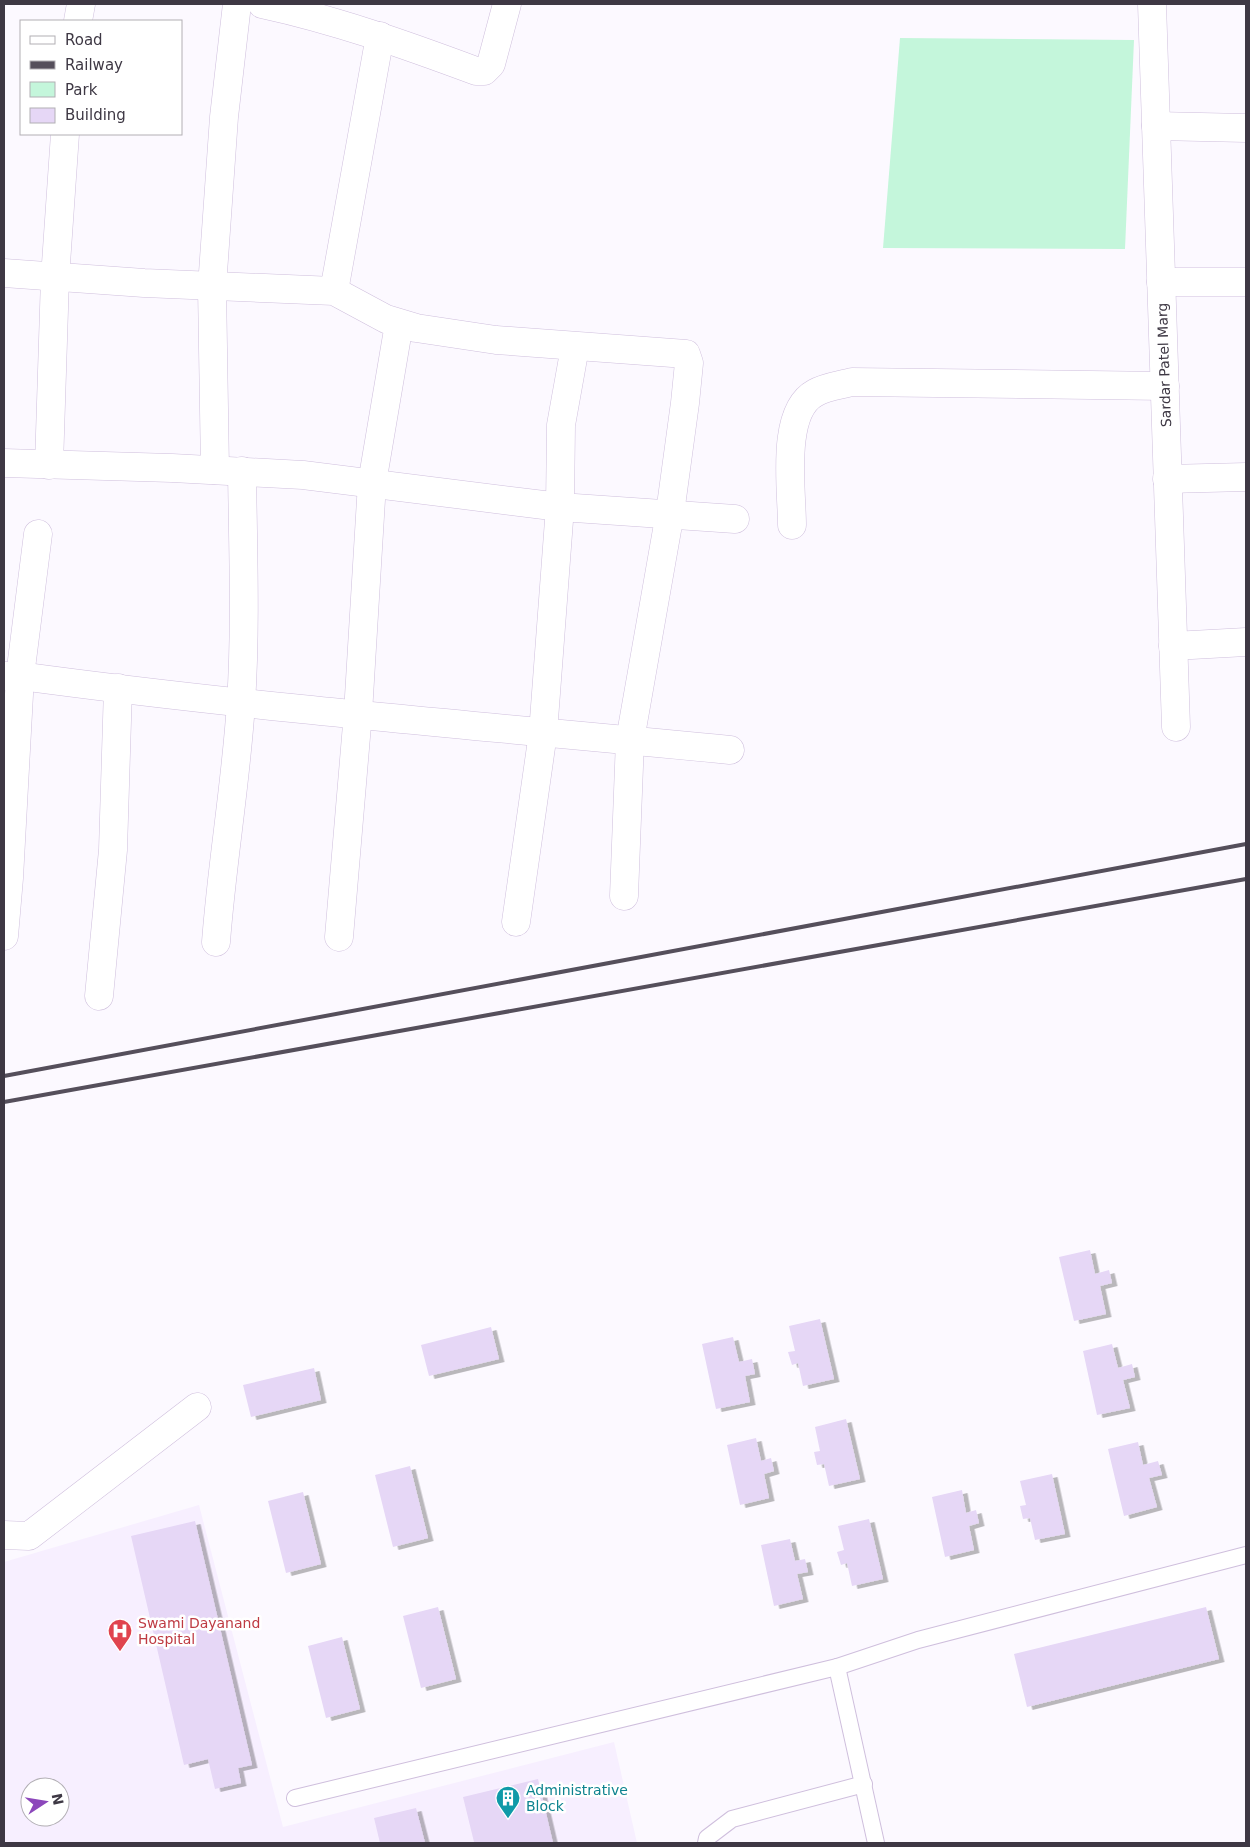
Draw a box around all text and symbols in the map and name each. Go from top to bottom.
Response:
legend [20,20,182,135]
text: Road [65,31,103,49]
text: Railway [65,56,123,74]
text: Park [65,81,98,99]
text: Building [65,106,126,124]
street label: Sardar Patel Marg [1154,302,1174,428]
place label: Swami Dayanand Hospital [138,1615,260,1647]
hospital icon: Swami Dayanand Hospital [107,1618,133,1652]
north arrow [20,1777,70,1827]
place label: Administrative Block [526,1782,628,1814]
building icon: Administrative Block [495,1785,521,1819]
text: N [49,1792,67,1807]

